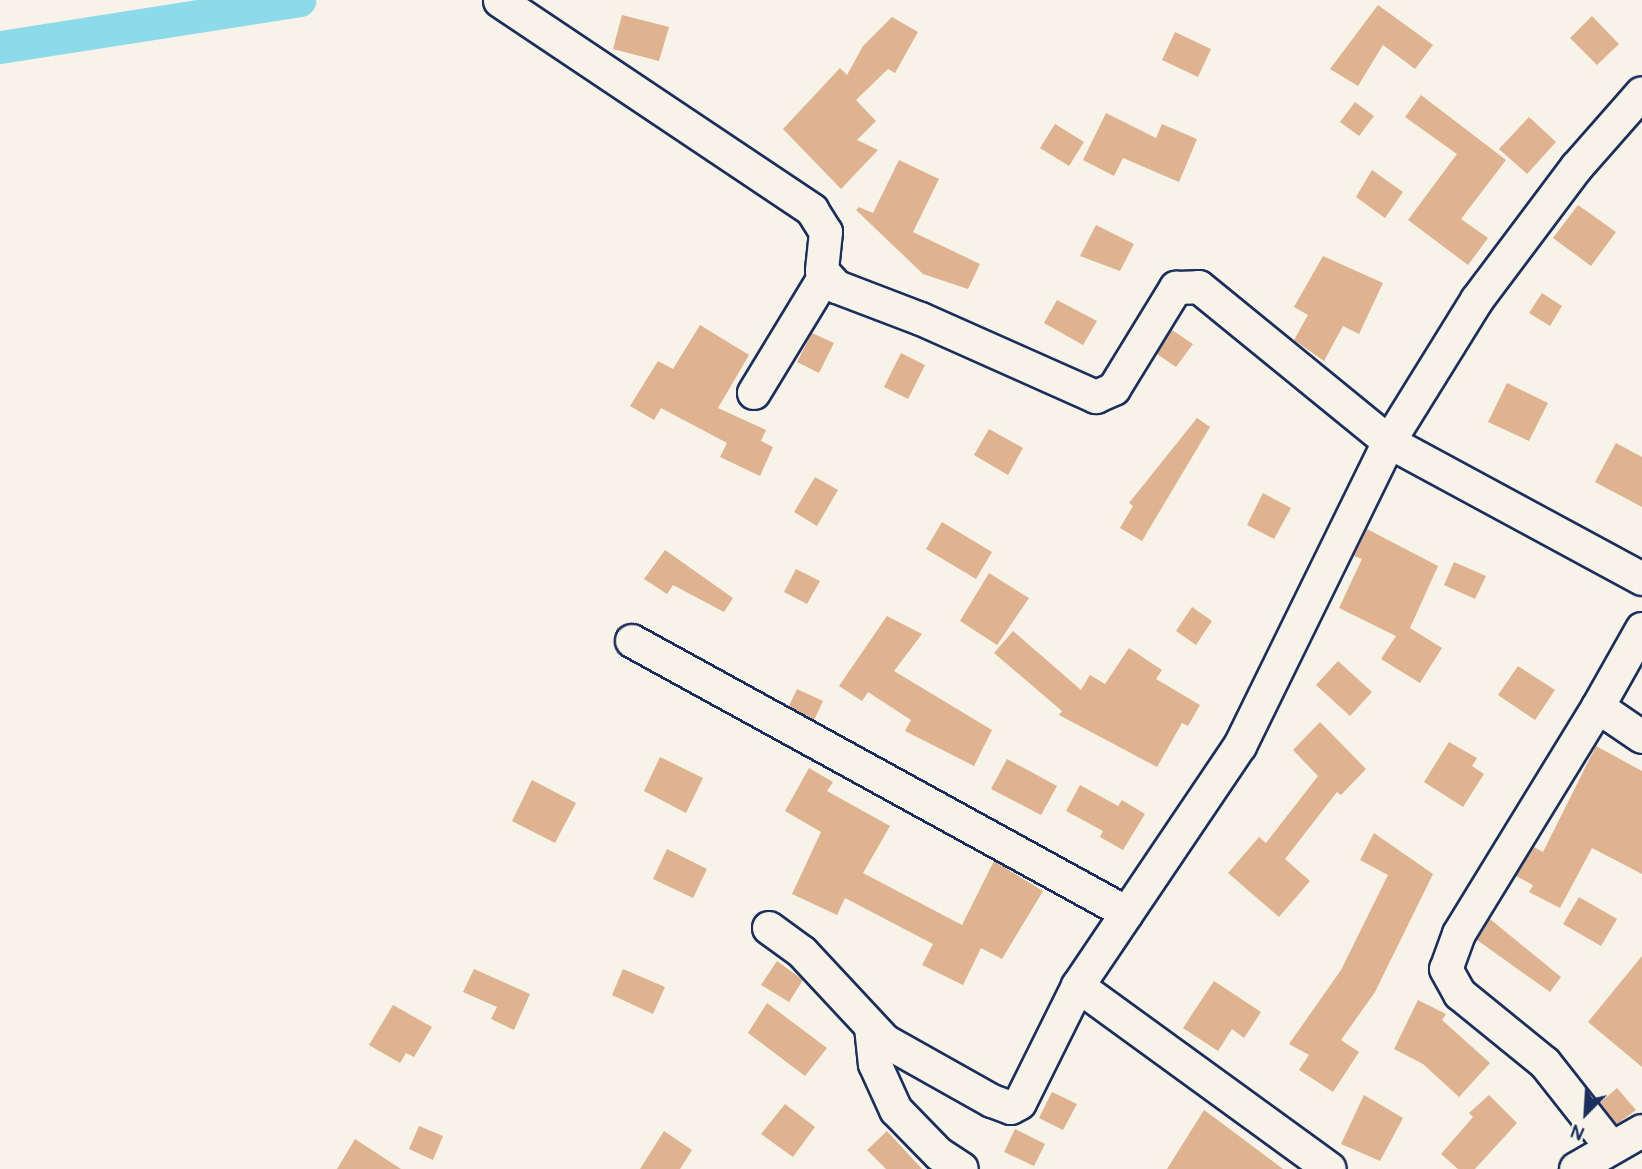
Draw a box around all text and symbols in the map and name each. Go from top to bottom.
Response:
north arrow [1551,1078,1621,1148]
text: N [1567,1119,1588,1146]

